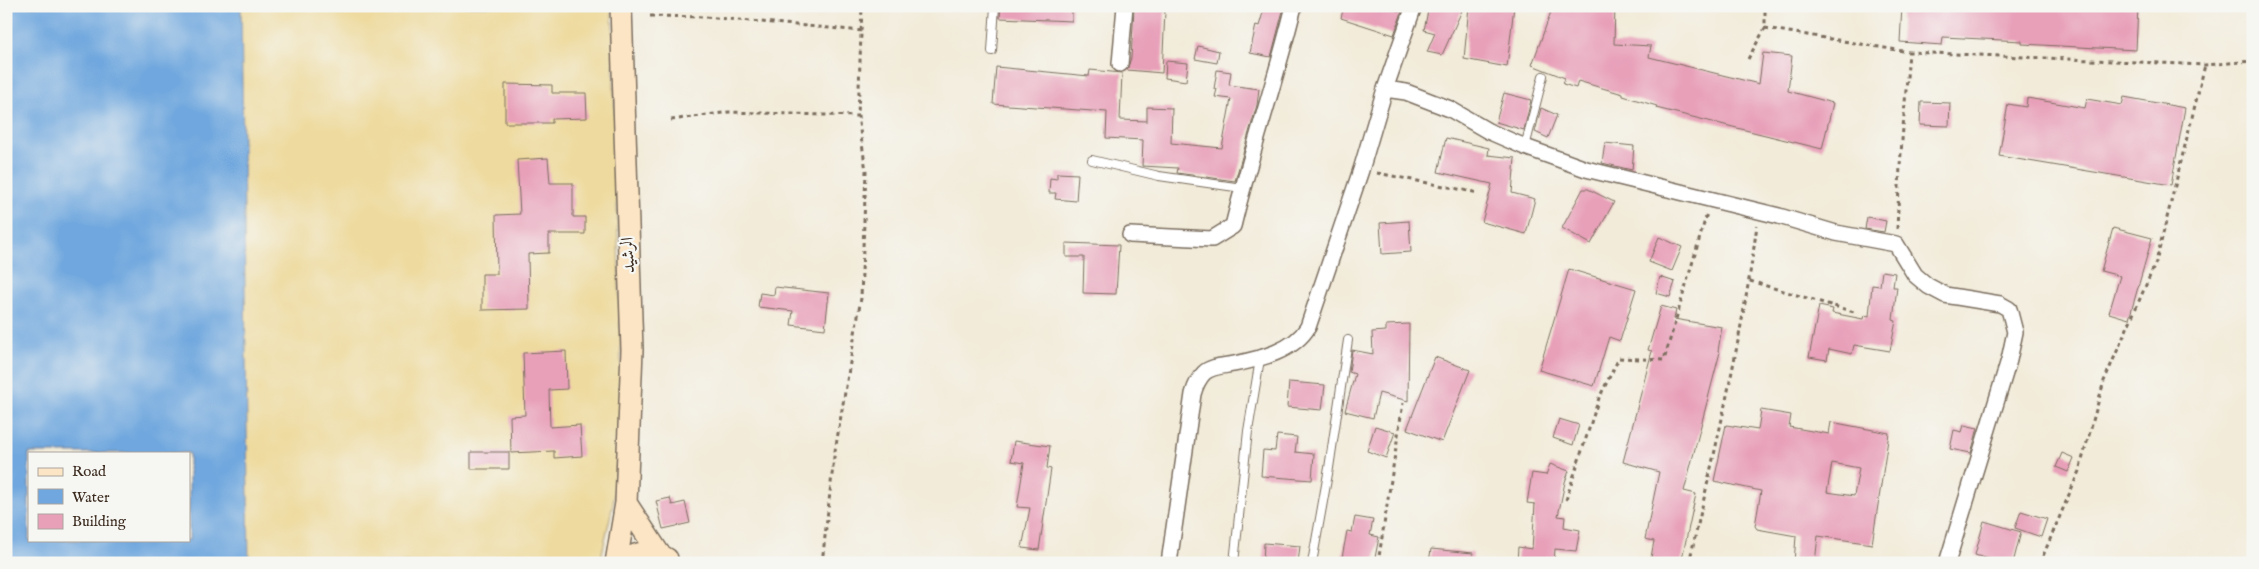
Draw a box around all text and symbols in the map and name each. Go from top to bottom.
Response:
street label: الرشيد [617,236,641,273]
legend [28,452,190,542]
text: Road [72,462,107,481]
text: Water [72,488,110,507]
text: Building [72,512,127,531]

